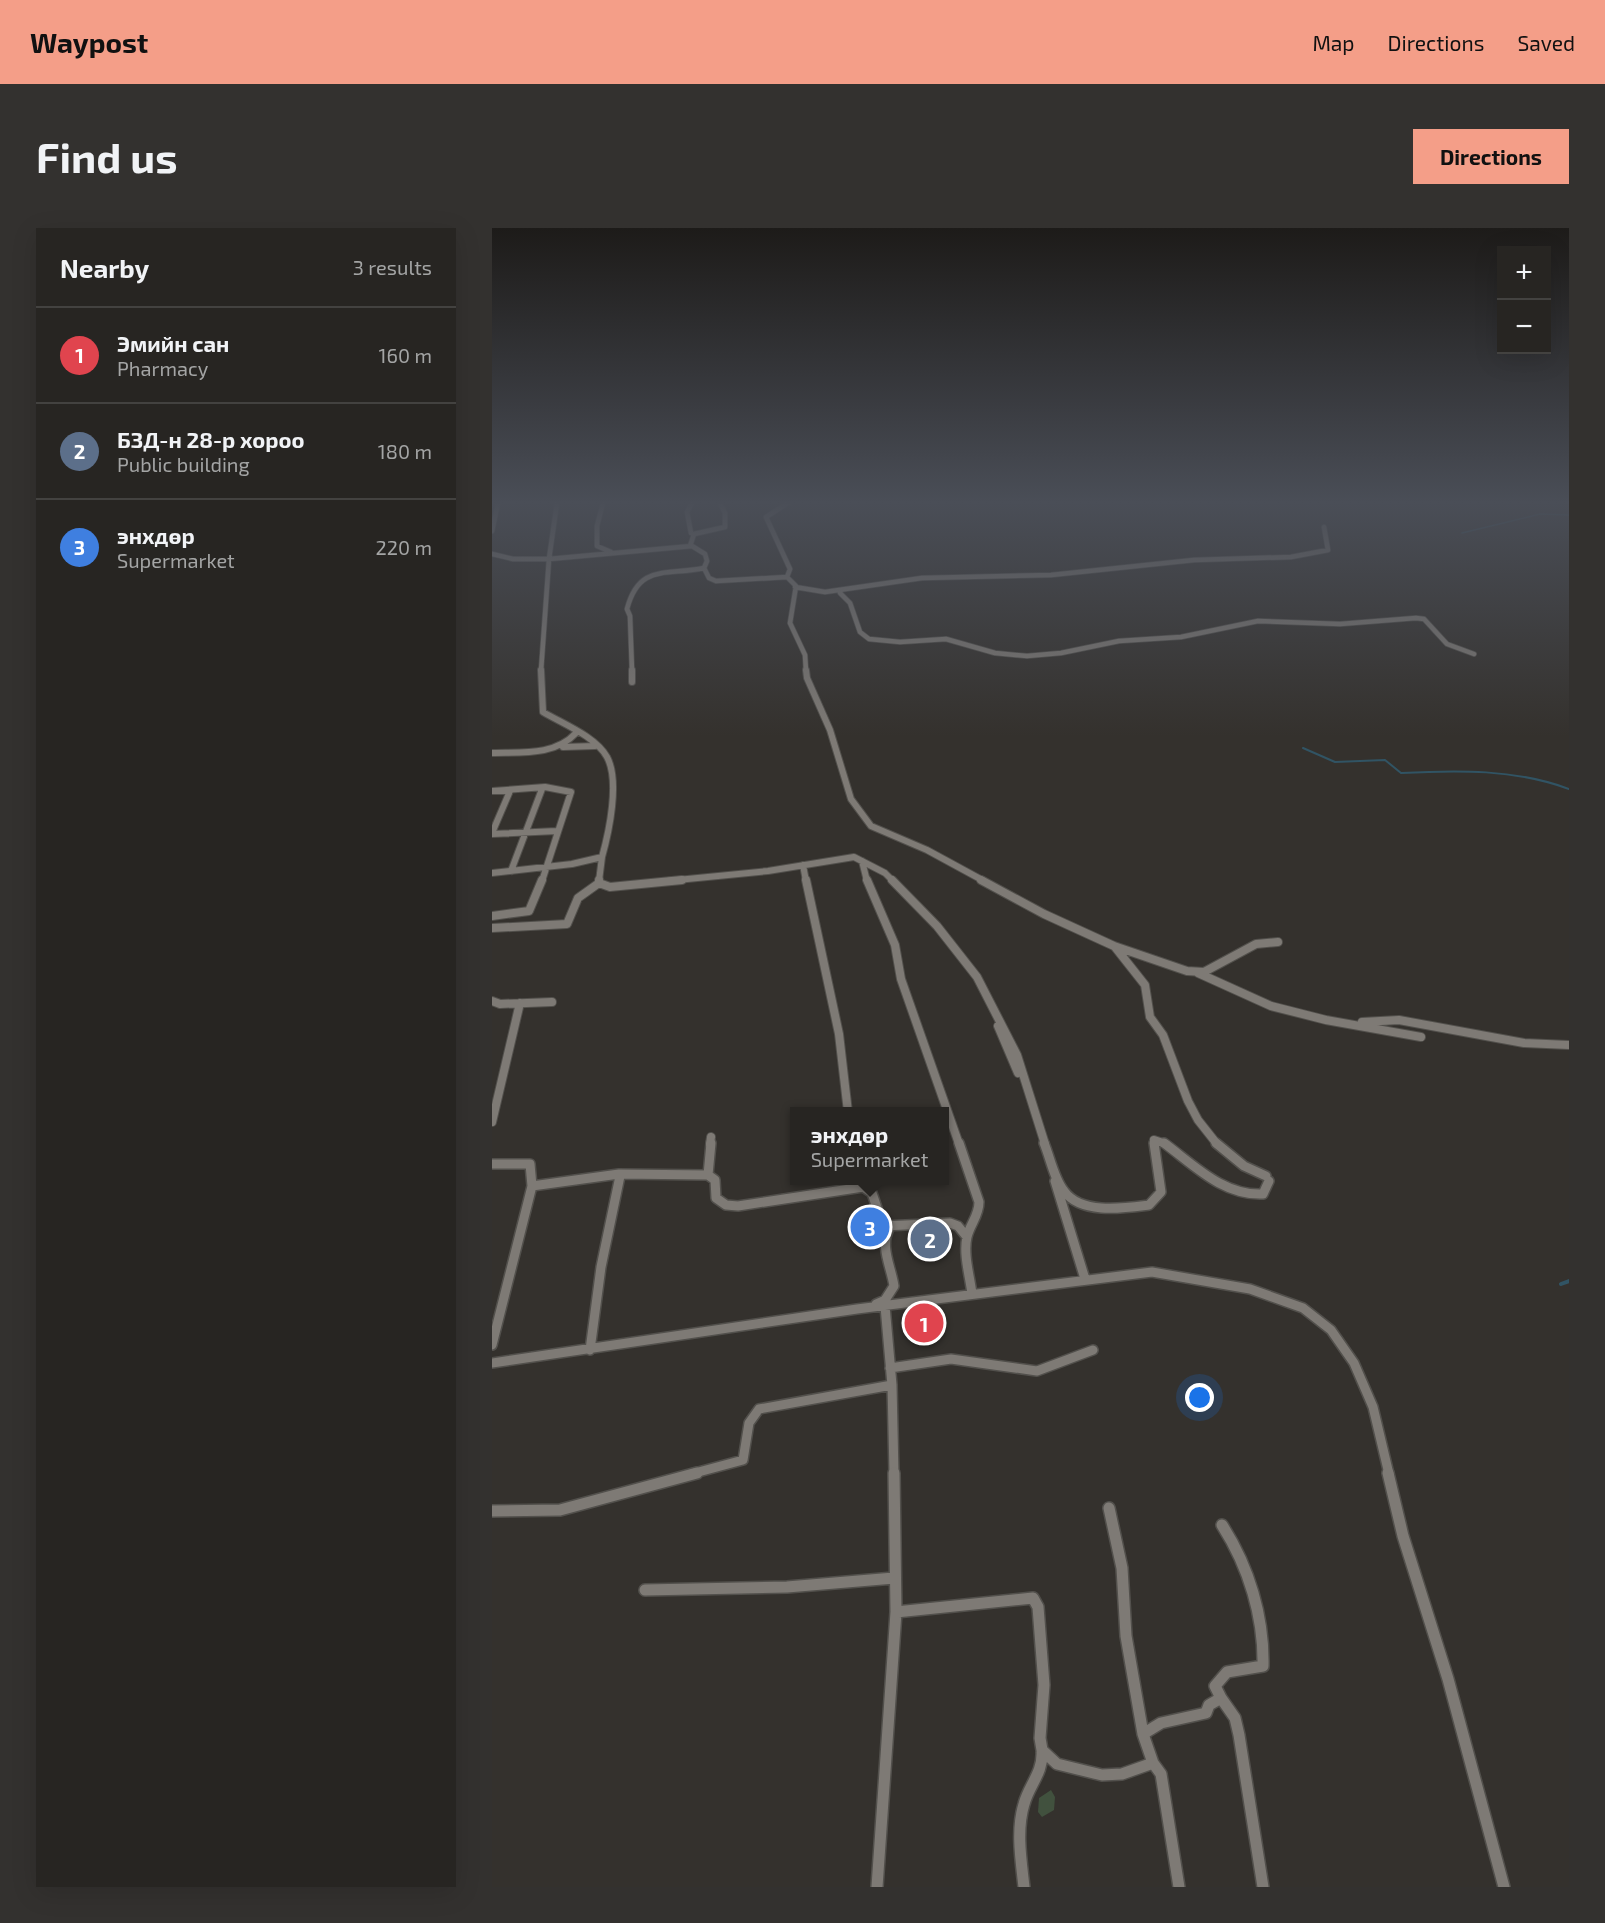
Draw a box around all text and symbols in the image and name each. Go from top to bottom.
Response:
text: Waypost [30,25,148,59]
text: Map [1312,30,1355,55]
text: Directions [1388,30,1484,55]
text: Saved [1517,30,1575,55]
button: Directions [1413,129,1569,184]
text: Find us [36,131,178,181]
map controls [1497,246,1551,354]
button: + [1497,246,1551,300]
text: Nearby [60,252,149,283]
text: 3 results [353,255,432,279]
button: − [1497,300,1551,354]
text: Эмийн сан [117,330,229,356]
text: 1 [75,343,84,367]
text: 160 m [379,343,432,367]
text: Pharmacy [117,356,208,380]
text: БЗД-н 28-р хороо [117,426,305,452]
text: 2 [74,439,85,463]
text: 180 m [378,439,432,463]
text: Public building [117,452,250,476]
text: энхдөр [117,522,195,548]
text: 3 [74,535,85,559]
text: 220 m [375,535,432,559]
text: Supermarket [117,548,235,572]
popup [790,1107,949,1185]
text: энхдөр [811,1121,888,1147]
text: Supermarket [811,1147,928,1171]
pin: 3 [850,1204,890,1250]
pin: 2 [910,1216,950,1262]
pin: 1 [904,1300,944,1346]
your location [1185,1383,1214,1412]

